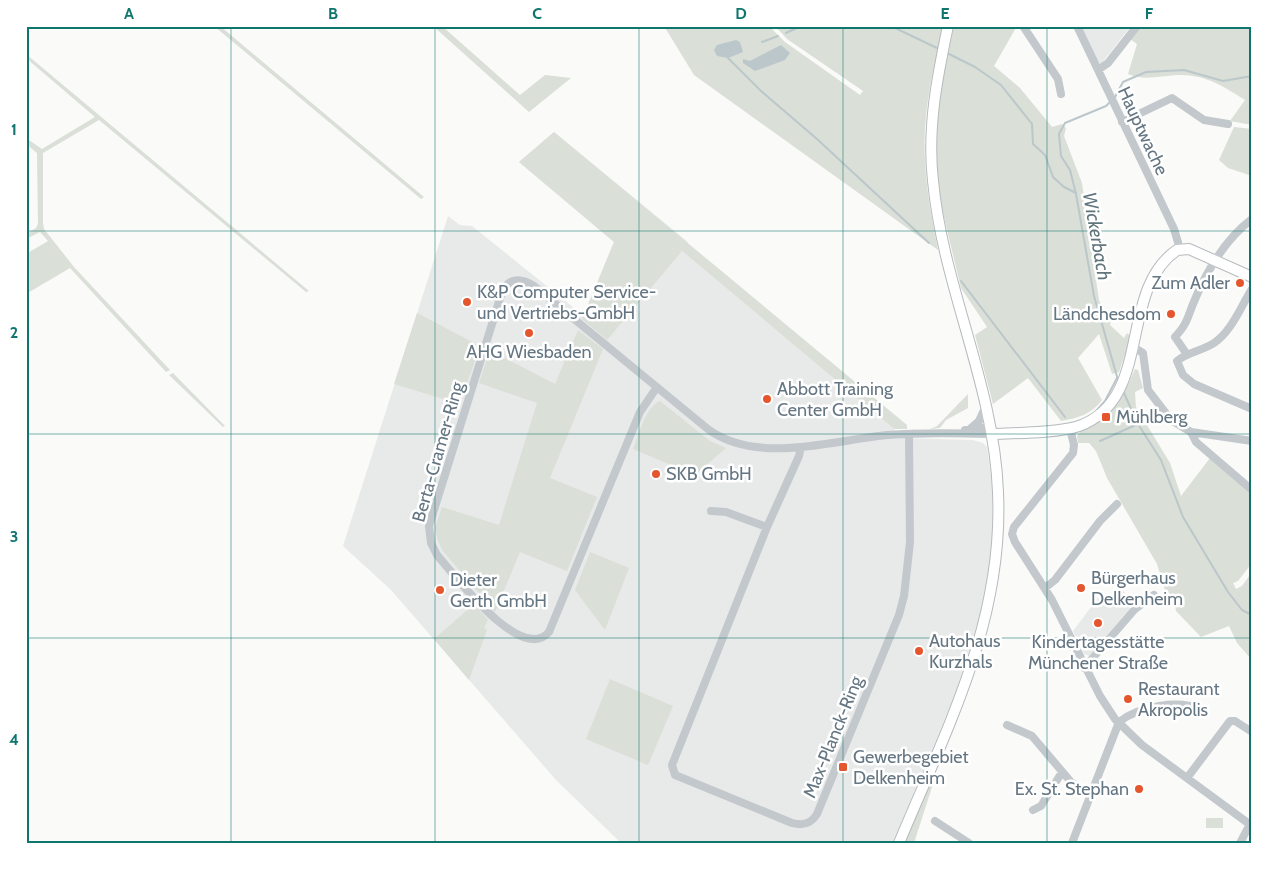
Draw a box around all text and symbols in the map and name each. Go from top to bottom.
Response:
text: A [124,4,134,23]
text: B [328,4,338,23]
text: C [532,4,542,23]
text: D [735,4,747,23]
text: E [940,4,950,23]
text: F [1145,4,1154,23]
street label: Hauptwache [1113,83,1173,179]
text: 1 [11,120,17,139]
water label: Wickerbach [1078,190,1116,282]
place label: Zum Adler [1151,272,1230,294]
marker: Zum Adler [1234,277,1246,289]
place label: K&P Computer Service- und Vertriebs-GmbH [477,281,656,324]
marker: K&P Computer Service- und Vertriebs-GmbH [461,296,473,308]
place label: Ländchesdom [1053,303,1161,325]
marker: Ländchesdom [1165,308,1177,320]
text: 2 [10,323,18,342]
marker: AHG Wiesbaden [523,327,535,339]
place label: AHG Wiesbaden [466,341,592,363]
street label: Berta-Cramer-Ring [407,378,469,525]
place label: Abbott Training Center GmbH [777,378,894,421]
marker: Abbott Training Center GmbH [761,393,773,405]
place label: Mühlberg [1116,406,1189,428]
marker: Mühlberg [1100,411,1112,423]
place label: SKB GmbH [666,463,752,485]
marker: SKB GmbH [650,468,662,480]
text: 3 [10,527,18,546]
place label: Bürgerhaus Delkenheim [1091,567,1183,610]
place label: Dieter Gerth GmbH [450,569,547,612]
marker: Bürgerhaus Delkenheim [1075,582,1087,594]
marker: Dieter Gerth GmbH [434,584,446,596]
marker: Kindertagesstätte Münchener Straße [1092,617,1104,629]
place label: Autohaus Kurzhals [929,630,1000,673]
place label: Kindertagesstätte Münchener Straße [1028,631,1168,674]
marker: Autohaus Kurzhals [913,645,925,657]
street label: Max-Planck-Ring [799,672,868,801]
place label: Restaurant Akropolis [1138,678,1220,721]
marker: Restaurant Akropolis [1122,693,1134,705]
text: 4 [9,730,19,749]
place label: Gewerbegebiet Delkenheim [853,746,969,789]
marker: Gewerbegebiet Delkenheim [837,761,849,773]
place label: Ex. St. Stephan [1015,778,1129,800]
marker: Ex. St. Stephan [1133,783,1145,795]

